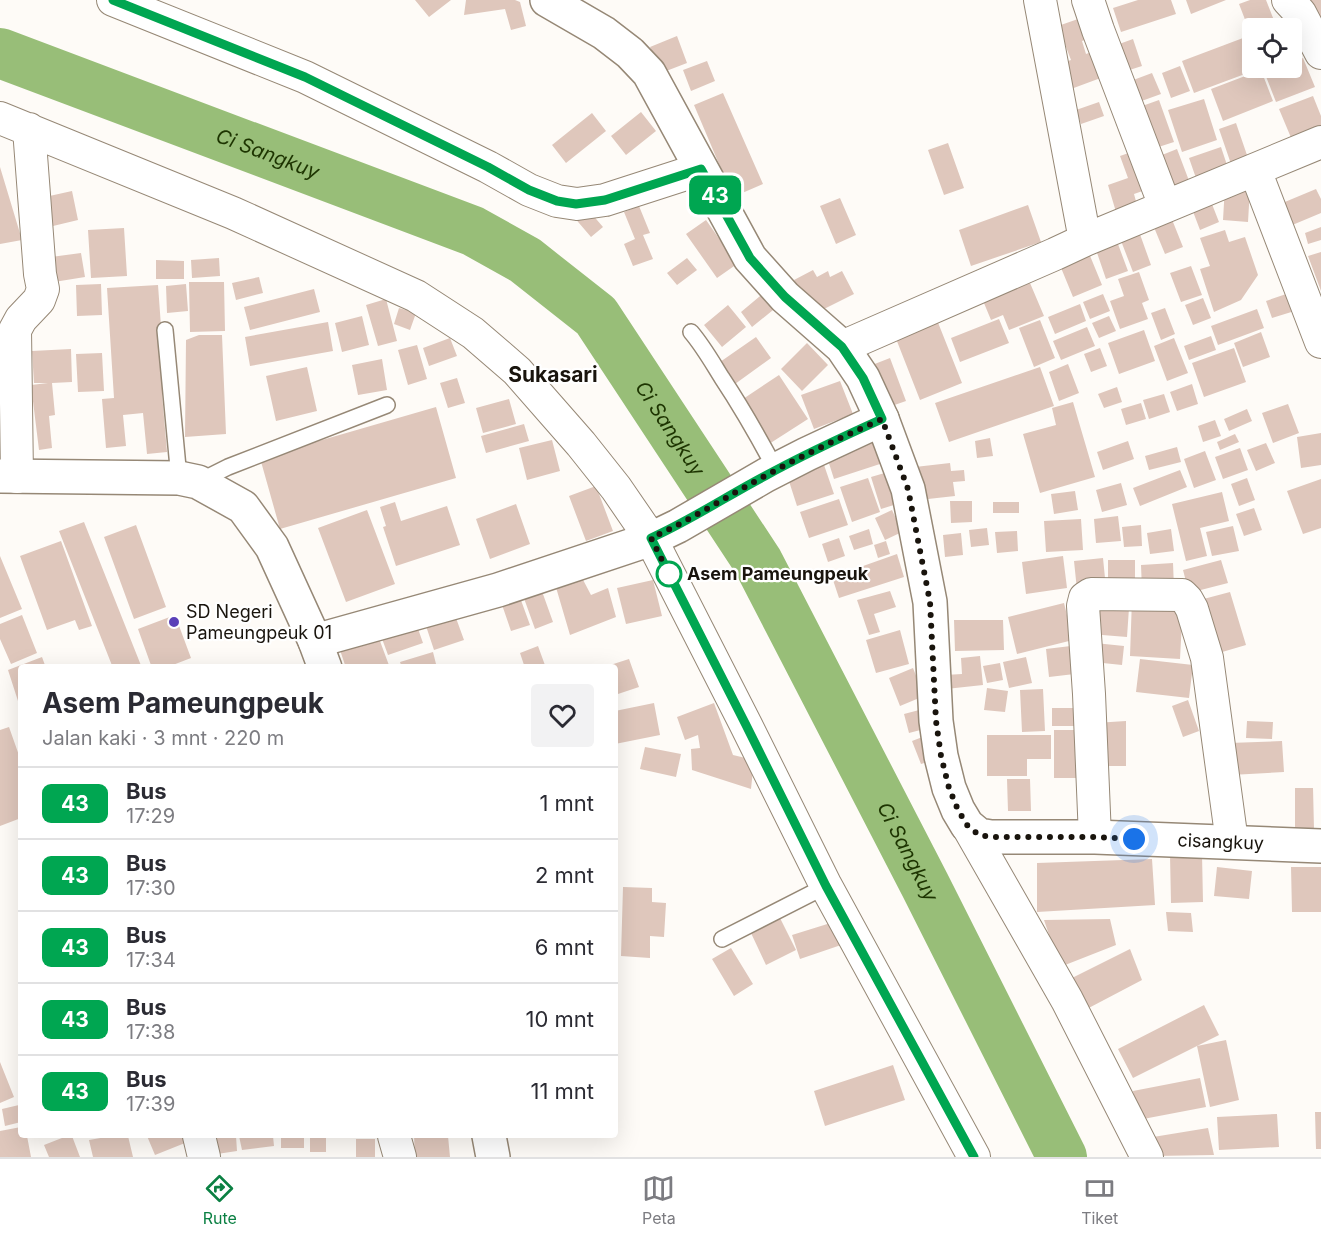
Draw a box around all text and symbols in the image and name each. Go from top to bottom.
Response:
map controls [1242,18,1302,78]
button: locate [1242,18,1302,78]
water label: Ci Sangkuy [213,123,323,184]
line badge: 43 [688,176,742,214]
text: 43 [701,183,729,208]
district label: Sukasari [508,362,598,387]
water label: Ci Sangkuy [630,377,710,481]
marker: Asem Pameungpeuk [656,561,682,587]
place label: Asem Pameungpeuk [687,563,869,584]
place label: SD Negeri Pameungpeuk 01 [186,601,332,643]
marker: SD Negeri Pameungpeuk 01 [167,615,181,629]
button: heart [531,684,594,747]
text: Asem Pameungpeuk [42,686,324,720]
text: Jalan kaki · 3 mnt · 220 m [42,726,284,750]
text: Bus [126,778,167,804]
text: 1 mnt [539,790,594,816]
text: 43 [61,791,89,816]
water label: Ci Sangkuy [872,798,944,906]
text: 17:29 [126,804,175,828]
your location [1119,824,1149,854]
street label: cisangkuy [1177,829,1264,854]
text: Bus [126,850,167,876]
text: 2 mnt [535,862,594,888]
text: 43 [61,863,89,888]
text: 17:30 [126,876,176,900]
text: Bus [126,922,167,948]
text: 6 mnt [535,934,594,960]
text: 43 [61,935,89,960]
text: 17:34 [126,948,176,972]
text: Bus [126,994,167,1020]
text: 10 mnt [526,1006,594,1032]
text: 43 [61,1007,89,1032]
text: 17:38 [126,1020,175,1044]
text: Bus [126,1066,167,1092]
text: 11 mnt [530,1078,594,1104]
text: 43 [61,1079,89,1104]
text: 17:39 [126,1092,175,1116]
tab: Rute [203,1172,237,1228]
tab: Peta [642,1172,676,1228]
tab: Tiket [1081,1172,1118,1228]

